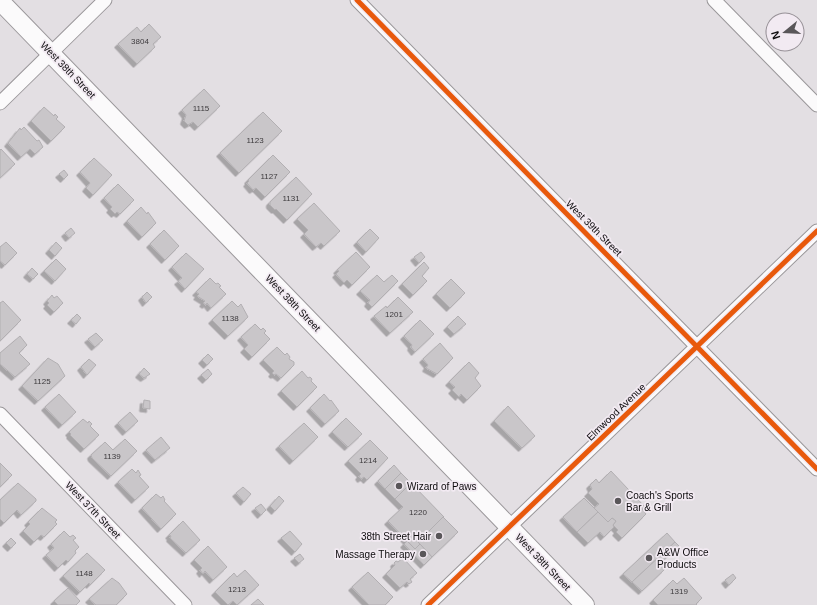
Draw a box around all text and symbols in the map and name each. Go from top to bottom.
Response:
north arrow [765,12,805,52]
text: N [769,29,782,41]
house number: 3804 [131,37,149,46]
street label: West 38th Street [38,39,98,101]
house number: 1115 [193,104,210,113]
house number: 1123 [246,136,264,145]
house number: 1127 [260,172,278,181]
house number: 1131 [282,194,300,203]
street label: West 39th Street [564,198,624,258]
street label: West 38th Street [263,272,323,334]
house number: 1201 [385,310,403,319]
house number: 1138 [221,314,239,323]
house number: 1125 [33,377,51,386]
street label: Elmwood Avenue [584,381,648,443]
house number: 1139 [103,452,121,461]
house number: 1214 [359,456,377,465]
street label: West 37th Street [63,479,123,541]
marker: Wizard of Paws [394,481,404,491]
place label: Wizard of Paws [407,481,476,492]
place label: Coach's Sports Bar & Grill [626,490,694,513]
marker: Coach's Sports Bar & Grill [613,496,623,506]
house number: 1220 [409,508,427,517]
place label: 38th Street Hair [361,531,432,542]
marker: 38th Street Hair [434,531,444,541]
street label: West 38th Street [513,531,573,593]
place label: A&W Office Products [657,547,709,570]
place label: Massage Therapy [335,549,415,560]
marker: Massage Therapy [418,549,428,559]
marker: A&W Office Products [644,553,654,563]
house number: 1148 [75,569,93,578]
house number: 1213 [228,585,246,594]
house number: 1319 [670,587,688,596]

